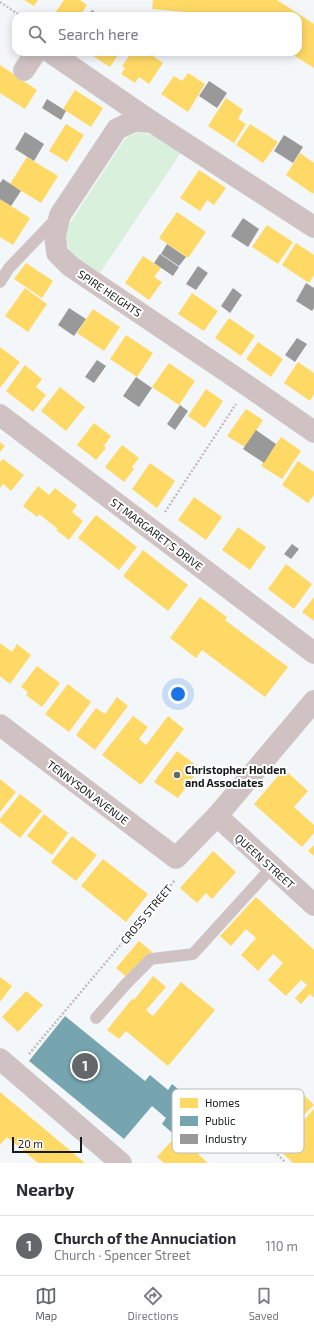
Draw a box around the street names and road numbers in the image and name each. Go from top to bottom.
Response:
street label: SPIRE HEIGHTS [76,267,144,319]
street label: ST MARGARET'S DRIVE [108,495,206,573]
street label: TENNYSON AVENUE [45,757,131,827]
street label: QUEEN STREET [232,831,298,892]
street label: CROSS STREET [117,881,175,946]

